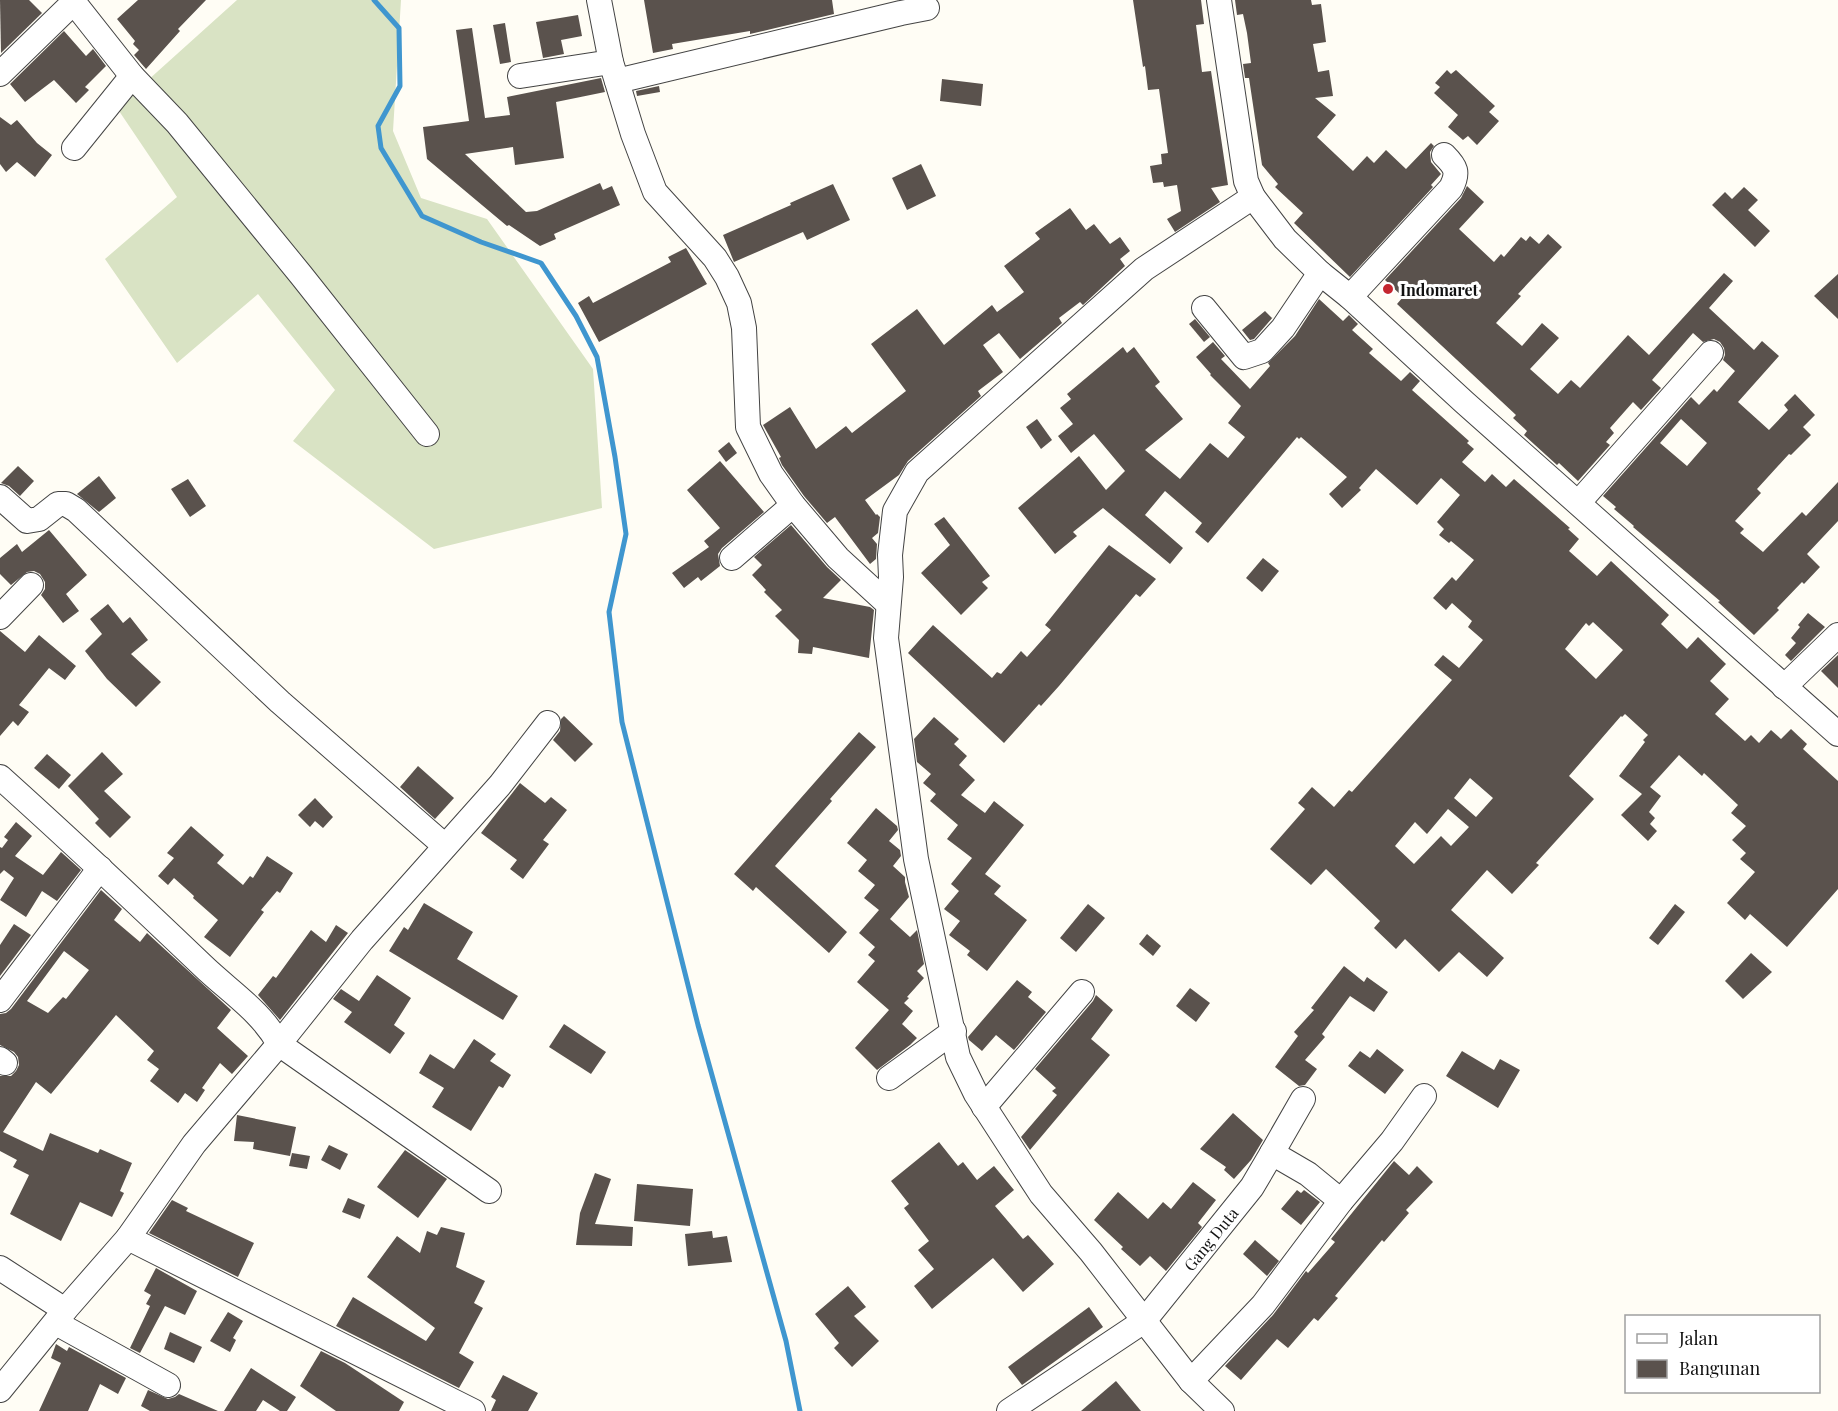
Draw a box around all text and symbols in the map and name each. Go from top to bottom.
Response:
place label: Indomaret [1400,279,1479,300]
marker: Indomaret [1381,282,1395,296]
street label: Gang Duta [1178,1203,1242,1275]
legend [1625,1315,1820,1393]
text: Jalan [1678,1326,1719,1350]
text: Bangunan [1679,1356,1760,1380]

